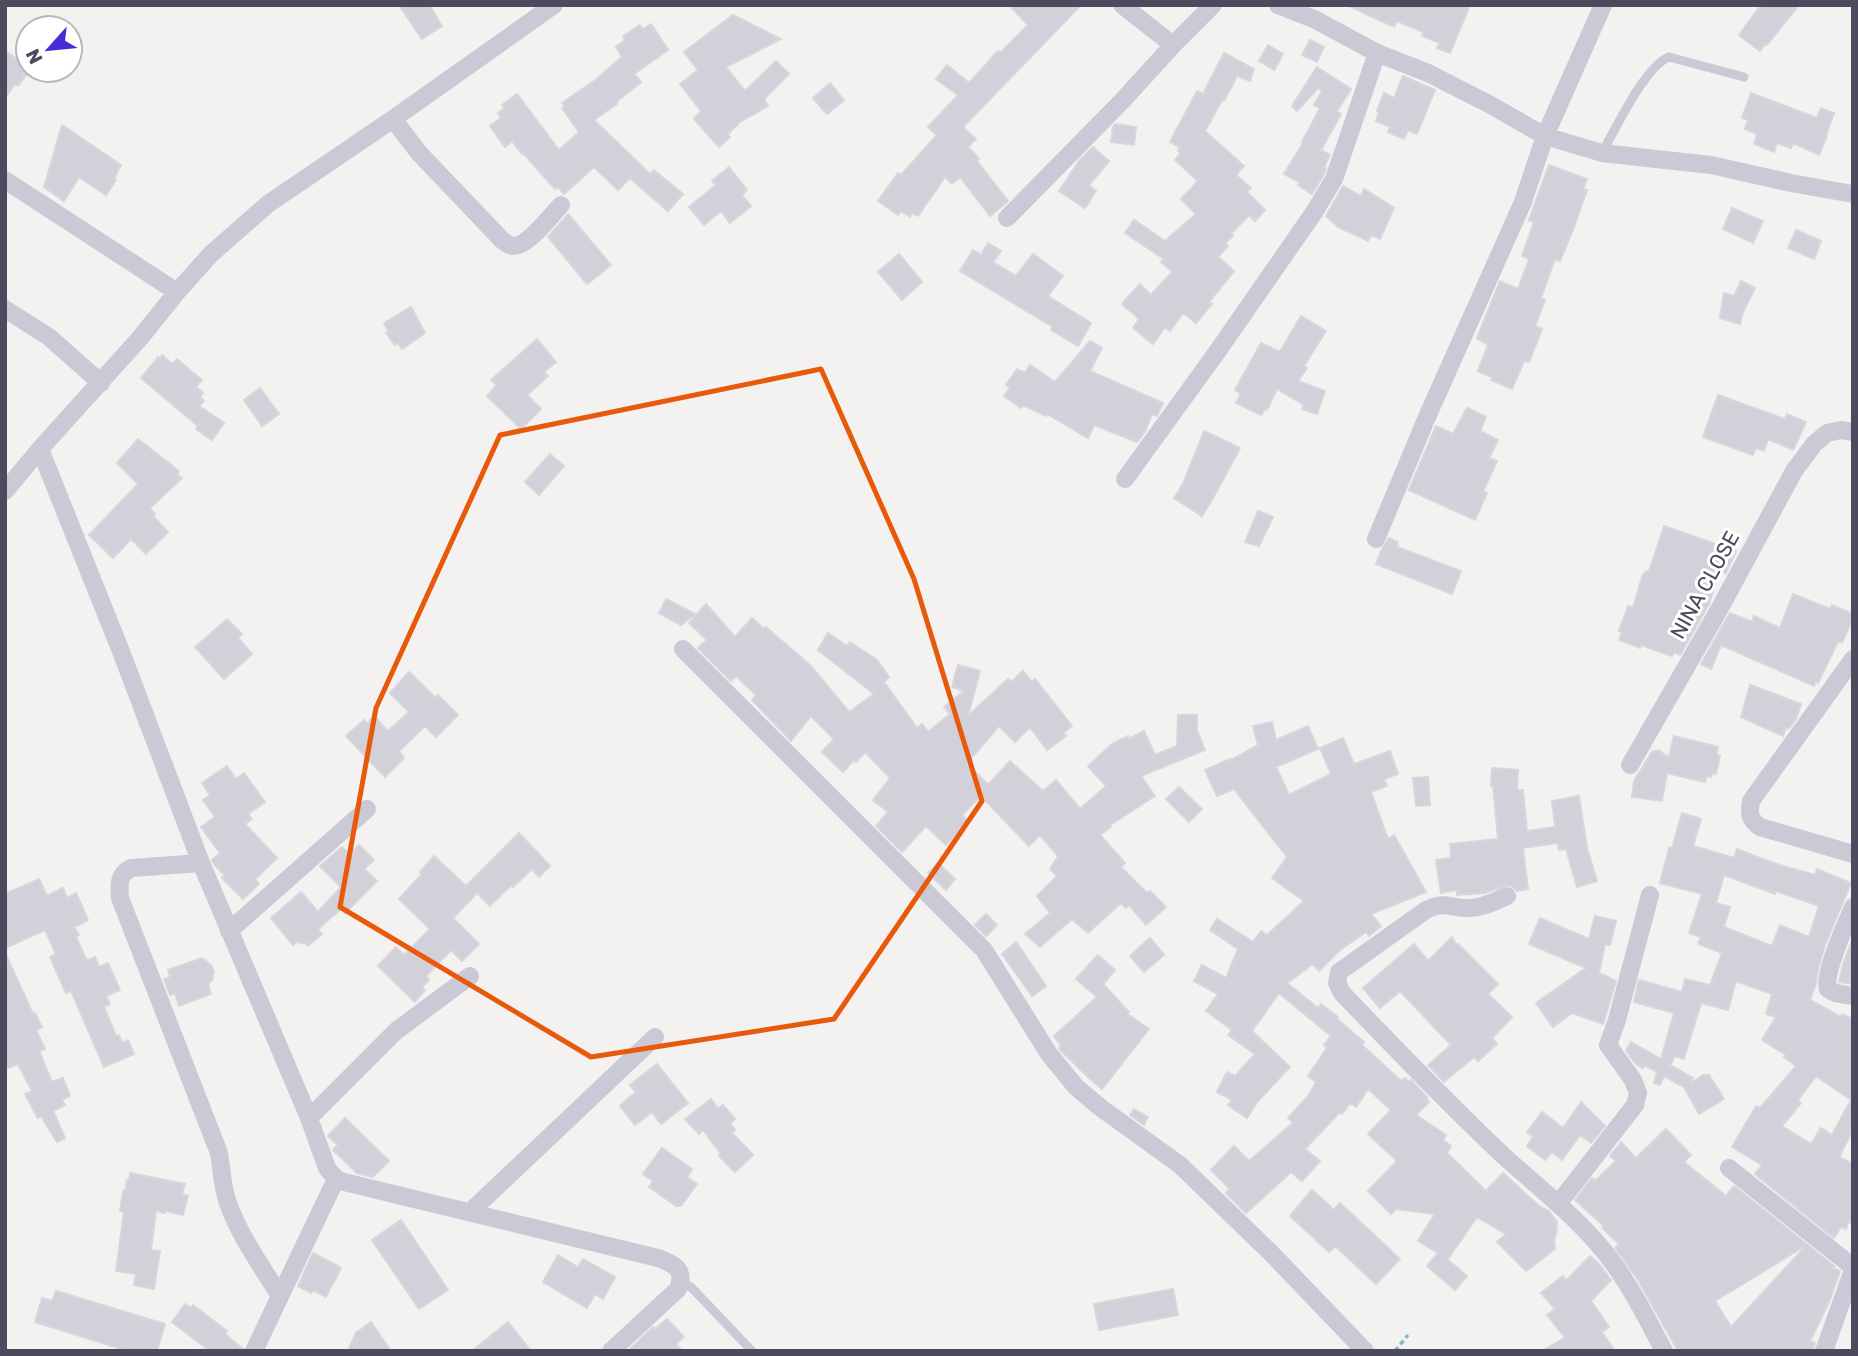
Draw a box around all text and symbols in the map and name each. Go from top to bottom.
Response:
north arrow [14,14,84,84]
text: N [21,45,48,68]
street label: NINA CLOSE [1665,527,1744,643]

